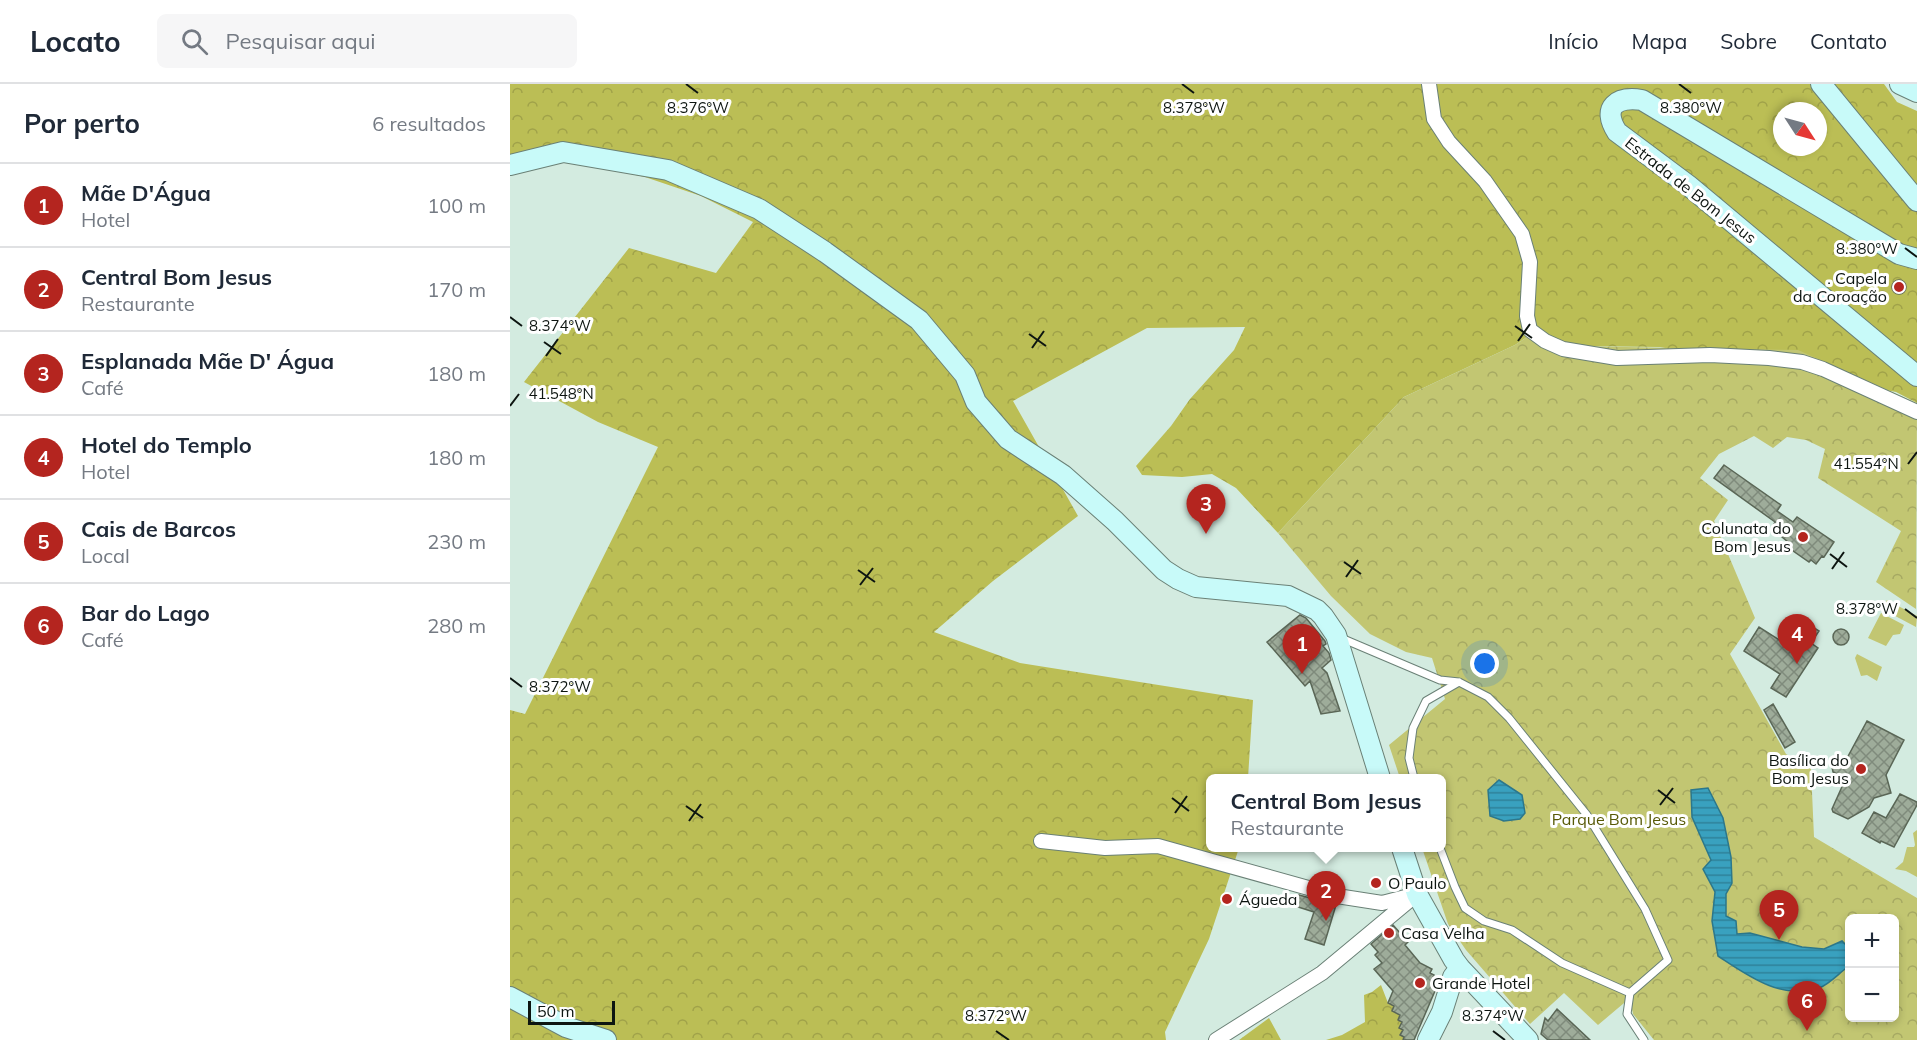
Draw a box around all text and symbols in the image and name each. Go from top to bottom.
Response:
search box [157,14,577,68]
text: Locato [30,24,121,59]
icon: search [178,25,211,58]
text: Pesquisar aqui [226,27,376,55]
text: Início [1548,28,1598,54]
text: Mapa [1631,28,1687,54]
text: Sobre [1720,28,1777,54]
text: Contato [1810,28,1887,54]
text: 8.376°W [667,98,729,117]
text: 8.378°W [1163,98,1225,117]
text: 8.380°W [1660,98,1722,117]
north arrow [1773,102,1827,156]
text: Por perto [24,107,140,140]
text: 6 resultados [372,111,486,136]
street label: Estrada de Bom Jesus [1621,132,1761,248]
text: Mãe D'Água [81,179,211,207]
text: 1 [38,193,50,218]
text: 100 m [427,193,486,218]
text: Hotel [81,207,130,232]
text: 8.380°W [1836,239,1898,258]
text: Central Bom Jesus [81,263,272,291]
place label: . Capela da Coroação [1793,268,1887,306]
text: 2 [38,277,50,302]
text: 170 m [427,277,486,302]
marker: . Capela da Coroação [1892,280,1906,294]
text: Restaurante [81,291,195,316]
text: 8.374°W [529,316,591,335]
text: Esplanada Mãe D' Água [81,347,334,375]
text: 3 [38,361,50,386]
text: 180 m [427,361,486,386]
text: Café [81,375,124,400]
text: 41.548°N [528,384,594,403]
text: Hotel do Templo [81,431,252,459]
text: 4 [38,445,50,470]
text: 180 m [427,445,486,470]
text: 41.554°N [1833,454,1899,473]
text: Hotel [81,459,130,484]
pin: 3 [1186,484,1226,534]
text: Cais de Barcos [81,515,236,543]
place label: Colunata do Bom Jesus [1701,518,1791,556]
text: 5 [38,529,50,554]
text: 230 m [427,529,486,554]
marker: Colunata do Bom Jesus [1796,530,1810,544]
text: Local [81,543,130,568]
text: Bar do Lago [81,599,210,627]
text: 8.378°W [1836,599,1898,618]
text: 6 [38,613,50,638]
text: 280 m [427,613,486,638]
pin: 4 [1778,614,1816,664]
pin: 1 [1282,624,1322,674]
text: Café [81,627,124,652]
your location [1470,649,1499,678]
text: 8.372°W [529,677,591,696]
place label: Basílica do Bom Jesus [1769,750,1849,788]
marker: Basílica do Bom Jesus [1854,762,1868,776]
popup [1206,774,1446,852]
text: Central Bom Jesus [1230,787,1422,815]
park label: Parque Bom Jesus [1552,809,1686,829]
text: Restaurante [1230,815,1344,840]
pin: 2 [1306,872,1346,921]
place label: O Paulo [1388,873,1446,893]
marker: O Paulo [1369,876,1383,890]
place label: Águeda [1239,889,1297,909]
pin: 5 [1760,890,1798,940]
marker: Águeda [1220,892,1234,906]
map controls [1845,914,1899,1022]
button: + [1845,914,1899,968]
place label: Casa Velha [1401,923,1485,943]
marker: Casa Velha [1382,926,1396,940]
button: − [1845,968,1899,1022]
place label: Grande Hotel [1432,973,1530,993]
marker: Grande Hotel [1413,976,1427,990]
pin: 6 [1788,982,1826,1031]
scale bar [528,998,615,1026]
text: 50 m [537,1001,574,1021]
text: 8.372°W [965,1006,1027,1025]
text: 8.374°W [1462,1006,1524,1025]

